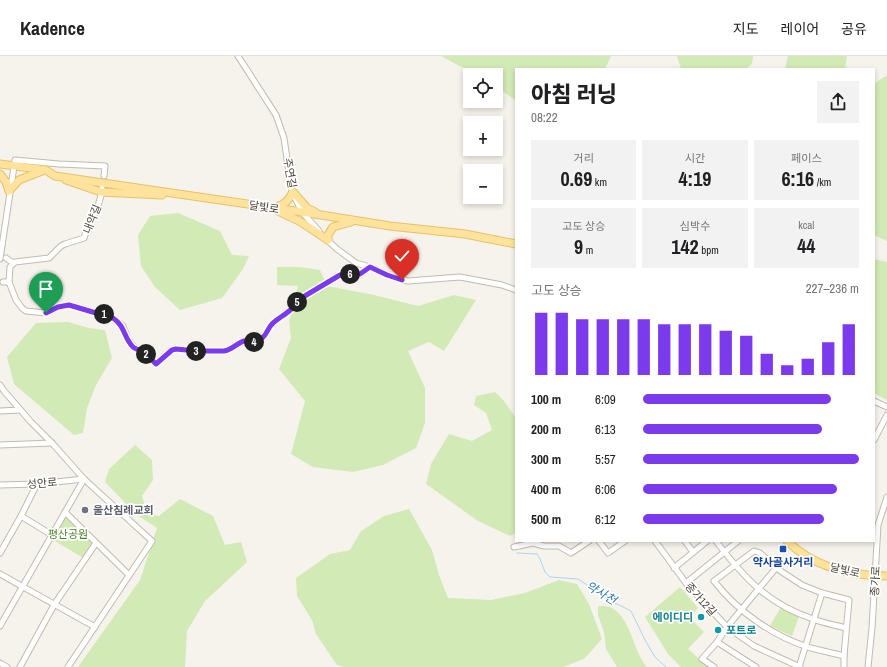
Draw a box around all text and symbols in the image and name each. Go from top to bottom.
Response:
text: Kadence [20,15,85,41]
text: 지도 [733,20,759,38]
text: 레이어 [781,20,819,38]
text: 공유 [841,20,867,38]
map controls [463,68,503,204]
button: locate [463,68,503,108]
text: 아침 러닝 [531,79,617,109]
button: share [817,81,859,123]
text: 08:22 [531,109,558,126]
button: + [463,116,503,156]
text: 거리 [574,151,594,165]
text: 시간 [685,151,705,165]
text: 페이스 [791,151,822,165]
street label: 주연길 [280,157,300,189]
button: − [463,164,503,204]
text: 0.69 [560,165,592,192]
text: 4:19 [679,165,711,192]
text: 6:16 [781,165,814,192]
text: km [592,175,607,189]
text: /km [814,175,831,189]
street label: 달빛로 [248,198,280,216]
street label: 내약길 [80,202,104,236]
text: kcal [798,218,814,232]
text: 고도 상승 [562,219,605,233]
text: 심박수 [680,219,710,233]
text: 44 [797,232,815,259]
text: 9 [574,233,583,260]
text: 142 [671,233,699,260]
pin [385,239,419,280]
text: m [583,243,593,257]
text: bpm [699,243,719,257]
icon: check [391,245,413,267]
pin: 6 [340,264,360,284]
text: 6 [347,267,353,281]
pin [29,272,63,313]
icon: arrive [35,278,57,300]
text: 227–236 m [806,280,859,297]
text: 고도 상승 [531,282,582,299]
pin: 5 [287,292,307,312]
text: 5 [294,295,300,309]
pin: 1 [94,304,114,324]
text: 1 [101,307,107,321]
pin: 4 [244,332,264,352]
text: 4 [251,335,257,349]
pin: 3 [186,341,206,361]
pin: 2 [136,344,156,364]
text: 3 [193,344,199,358]
text: 2 [143,347,149,361]
text: 100 m [531,391,561,408]
text: 6:09 [595,391,616,408]
text: 200 m [531,421,561,438]
text: 6:13 [595,421,616,438]
text: 300 m [531,451,561,468]
text: 5:57 [595,451,616,468]
street label: 성안로 [26,475,58,491]
text: 400 m [531,481,561,498]
text: 6:06 [595,481,616,498]
place label: 울산침례교회 [93,503,154,517]
marker: 울산침례교회 [80,505,90,515]
text: 500 m [531,511,561,528]
text: 6:12 [595,511,616,528]
park label: 평산공원 [48,527,88,541]
marker: 약사골사거리 [778,544,788,554]
place label: 약사골사거리 [753,555,813,569]
street label: 달빛로 [829,560,861,580]
street label: 종가로 [867,565,883,597]
water label: 약사천 [583,578,621,609]
street label: 종가12길 [682,579,720,619]
place label: 에이디디 [653,610,693,624]
marker: 에이디디 [696,612,706,622]
place label: 포트로 [726,623,756,637]
marker: 포트로 [713,625,723,635]

